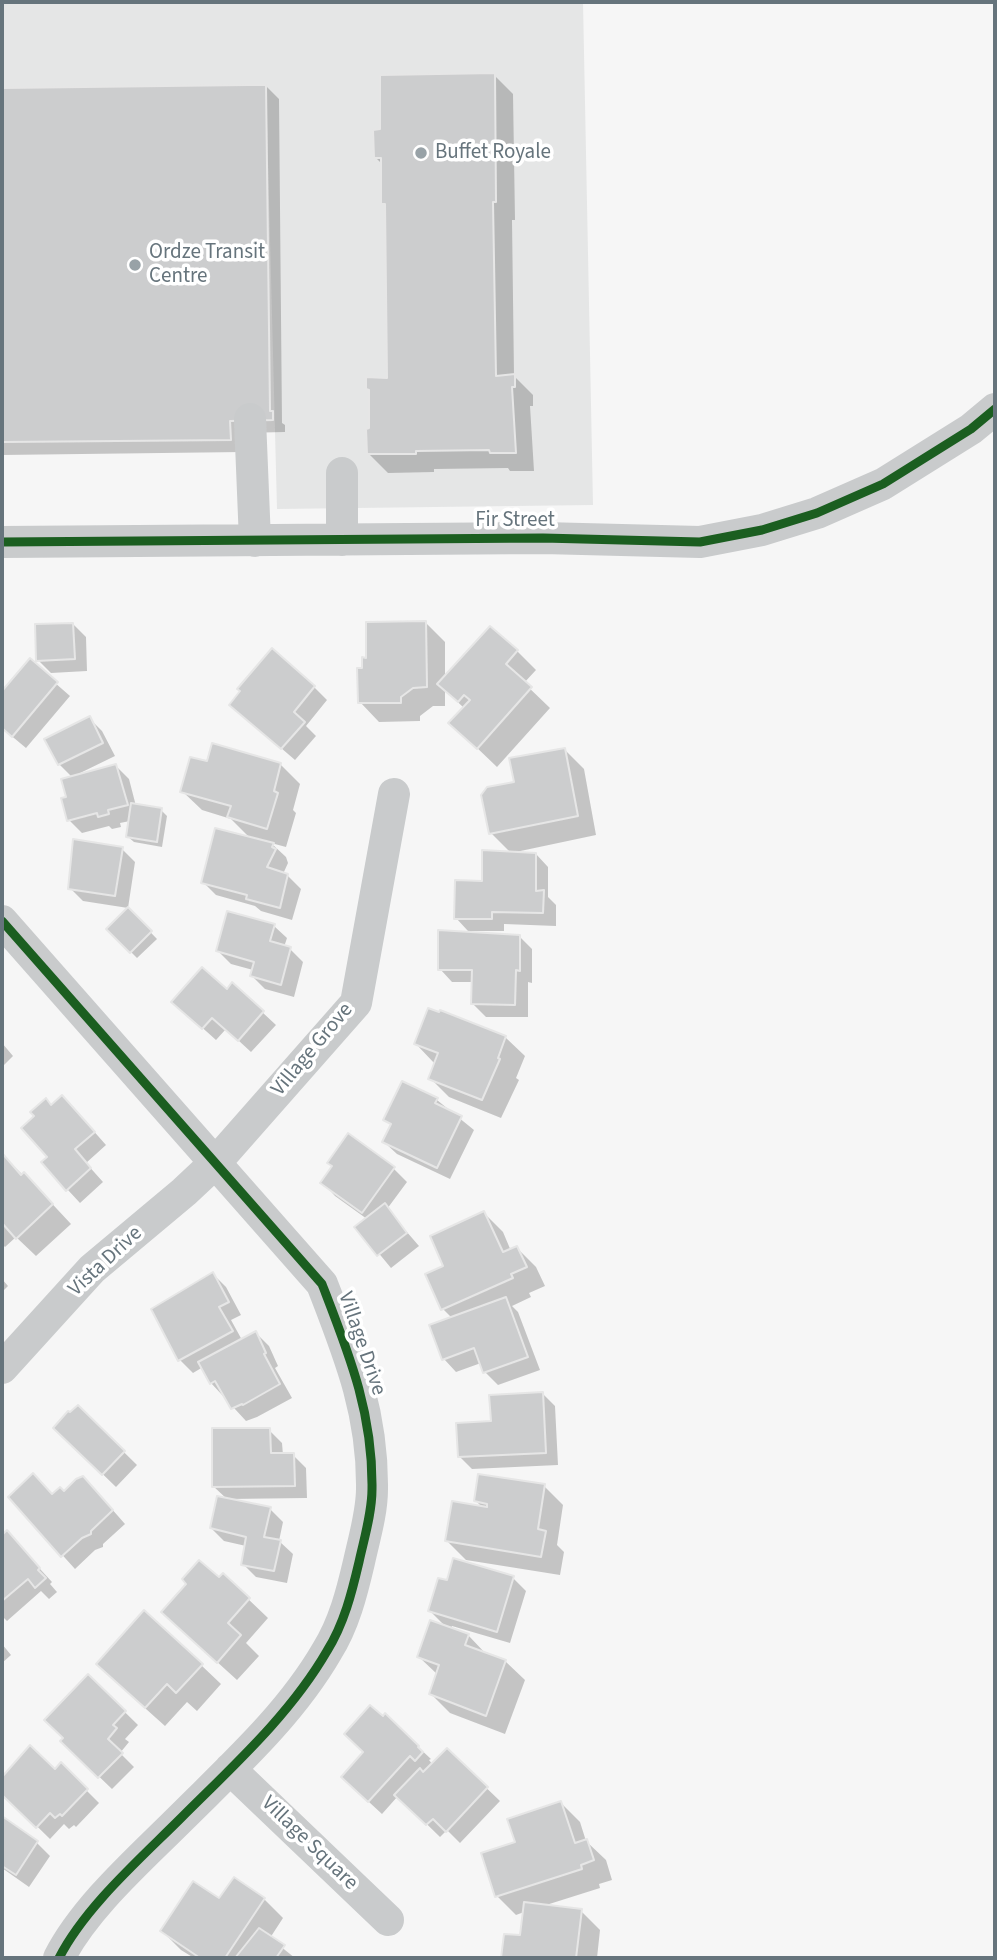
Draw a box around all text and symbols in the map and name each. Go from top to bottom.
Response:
place label: Buffet Royale [435,140,551,166]
marker: Buffet Royale [413,145,429,161]
place label: Ordze Transit Centre [149,240,265,290]
marker: Ordze Transit Centre [127,257,143,273]
street label: Fir Street [475,508,555,534]
street label: Village Grove [267,998,359,1102]
street label: Vista Drive [64,1222,148,1302]
street label: Village Drive [332,1289,390,1399]
street label: Village Square [255,1792,363,1896]

